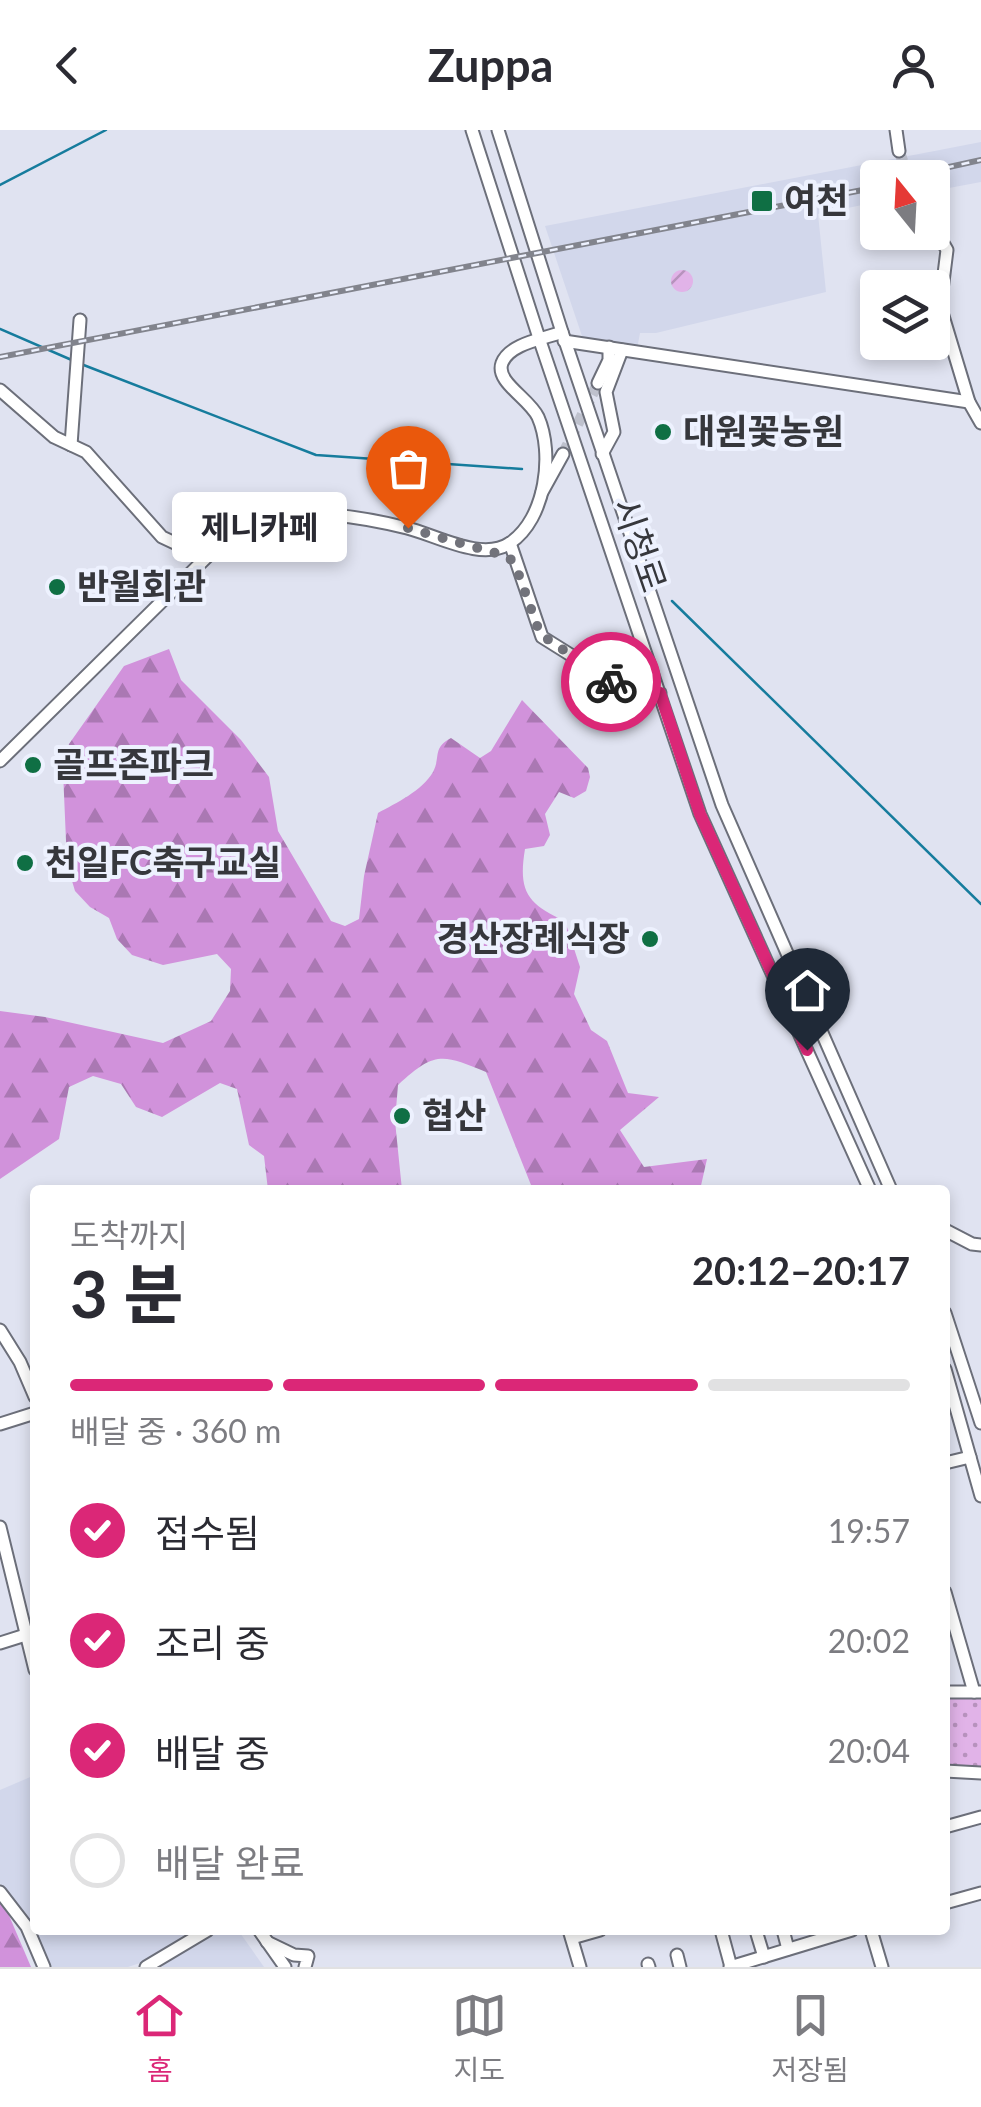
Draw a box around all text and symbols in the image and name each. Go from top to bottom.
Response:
icon: back [40,38,95,93]
text: Zuppa [428,38,553,92]
icon: person [886,38,941,93]
north arrow [860,160,950,250]
map controls [860,160,950,360]
place label: 여천 [784,178,848,220]
marker: 여천 [749,188,775,214]
button: layers [860,270,950,360]
place label: 대원꽃농원 [683,409,844,451]
marker: 대원꽃농원 [652,421,674,443]
pin [366,426,451,529]
icon: bag [381,441,436,496]
street label: 시청로 [605,492,676,597]
callout: 제니카페 [173,493,348,563]
text: 제니카페 [201,507,318,546]
place label: 반월회관 [77,564,206,606]
marker: 반월회관 [46,576,68,598]
courier [561,632,661,732]
icon: bike [584,655,639,710]
place label: 골프존파크 [53,742,214,784]
marker: 골프존파크 [22,754,44,776]
place label: 천일FC축구교실 [45,840,281,882]
marker: 천일FC축구교실 [14,852,36,874]
place label: 경산장례식장 [437,916,630,958]
marker: 경산장례식장 [639,928,661,950]
pin [765,948,850,1051]
icon: home [780,963,835,1018]
place label: 협산 [422,1093,486,1135]
marker: 협산 [391,1105,413,1127]
text: 도착까지 [70,1215,188,1254]
text: 20:12–20:17 [692,1247,910,1293]
text: 3 분 [70,1254,183,1332]
text: 배달 중 · 360 m [70,1411,281,1450]
icon: check [70,1503,125,1558]
text: 접수됨 [155,1509,260,1555]
text: 19:57 [828,1511,910,1550]
icon: check [70,1613,125,1668]
text: 조리 중 [155,1619,270,1665]
text: 20:02 [828,1621,910,1660]
icon: check [70,1723,125,1778]
text: 배달 중 [155,1729,270,1775]
text: 20:04 [828,1731,910,1770]
text: 배달 완료 [155,1839,305,1885]
tab: 홈 [132,1988,187,2088]
tab: 지도 [452,1988,507,2088]
tab: 저장됨 [771,1988,849,2088]

